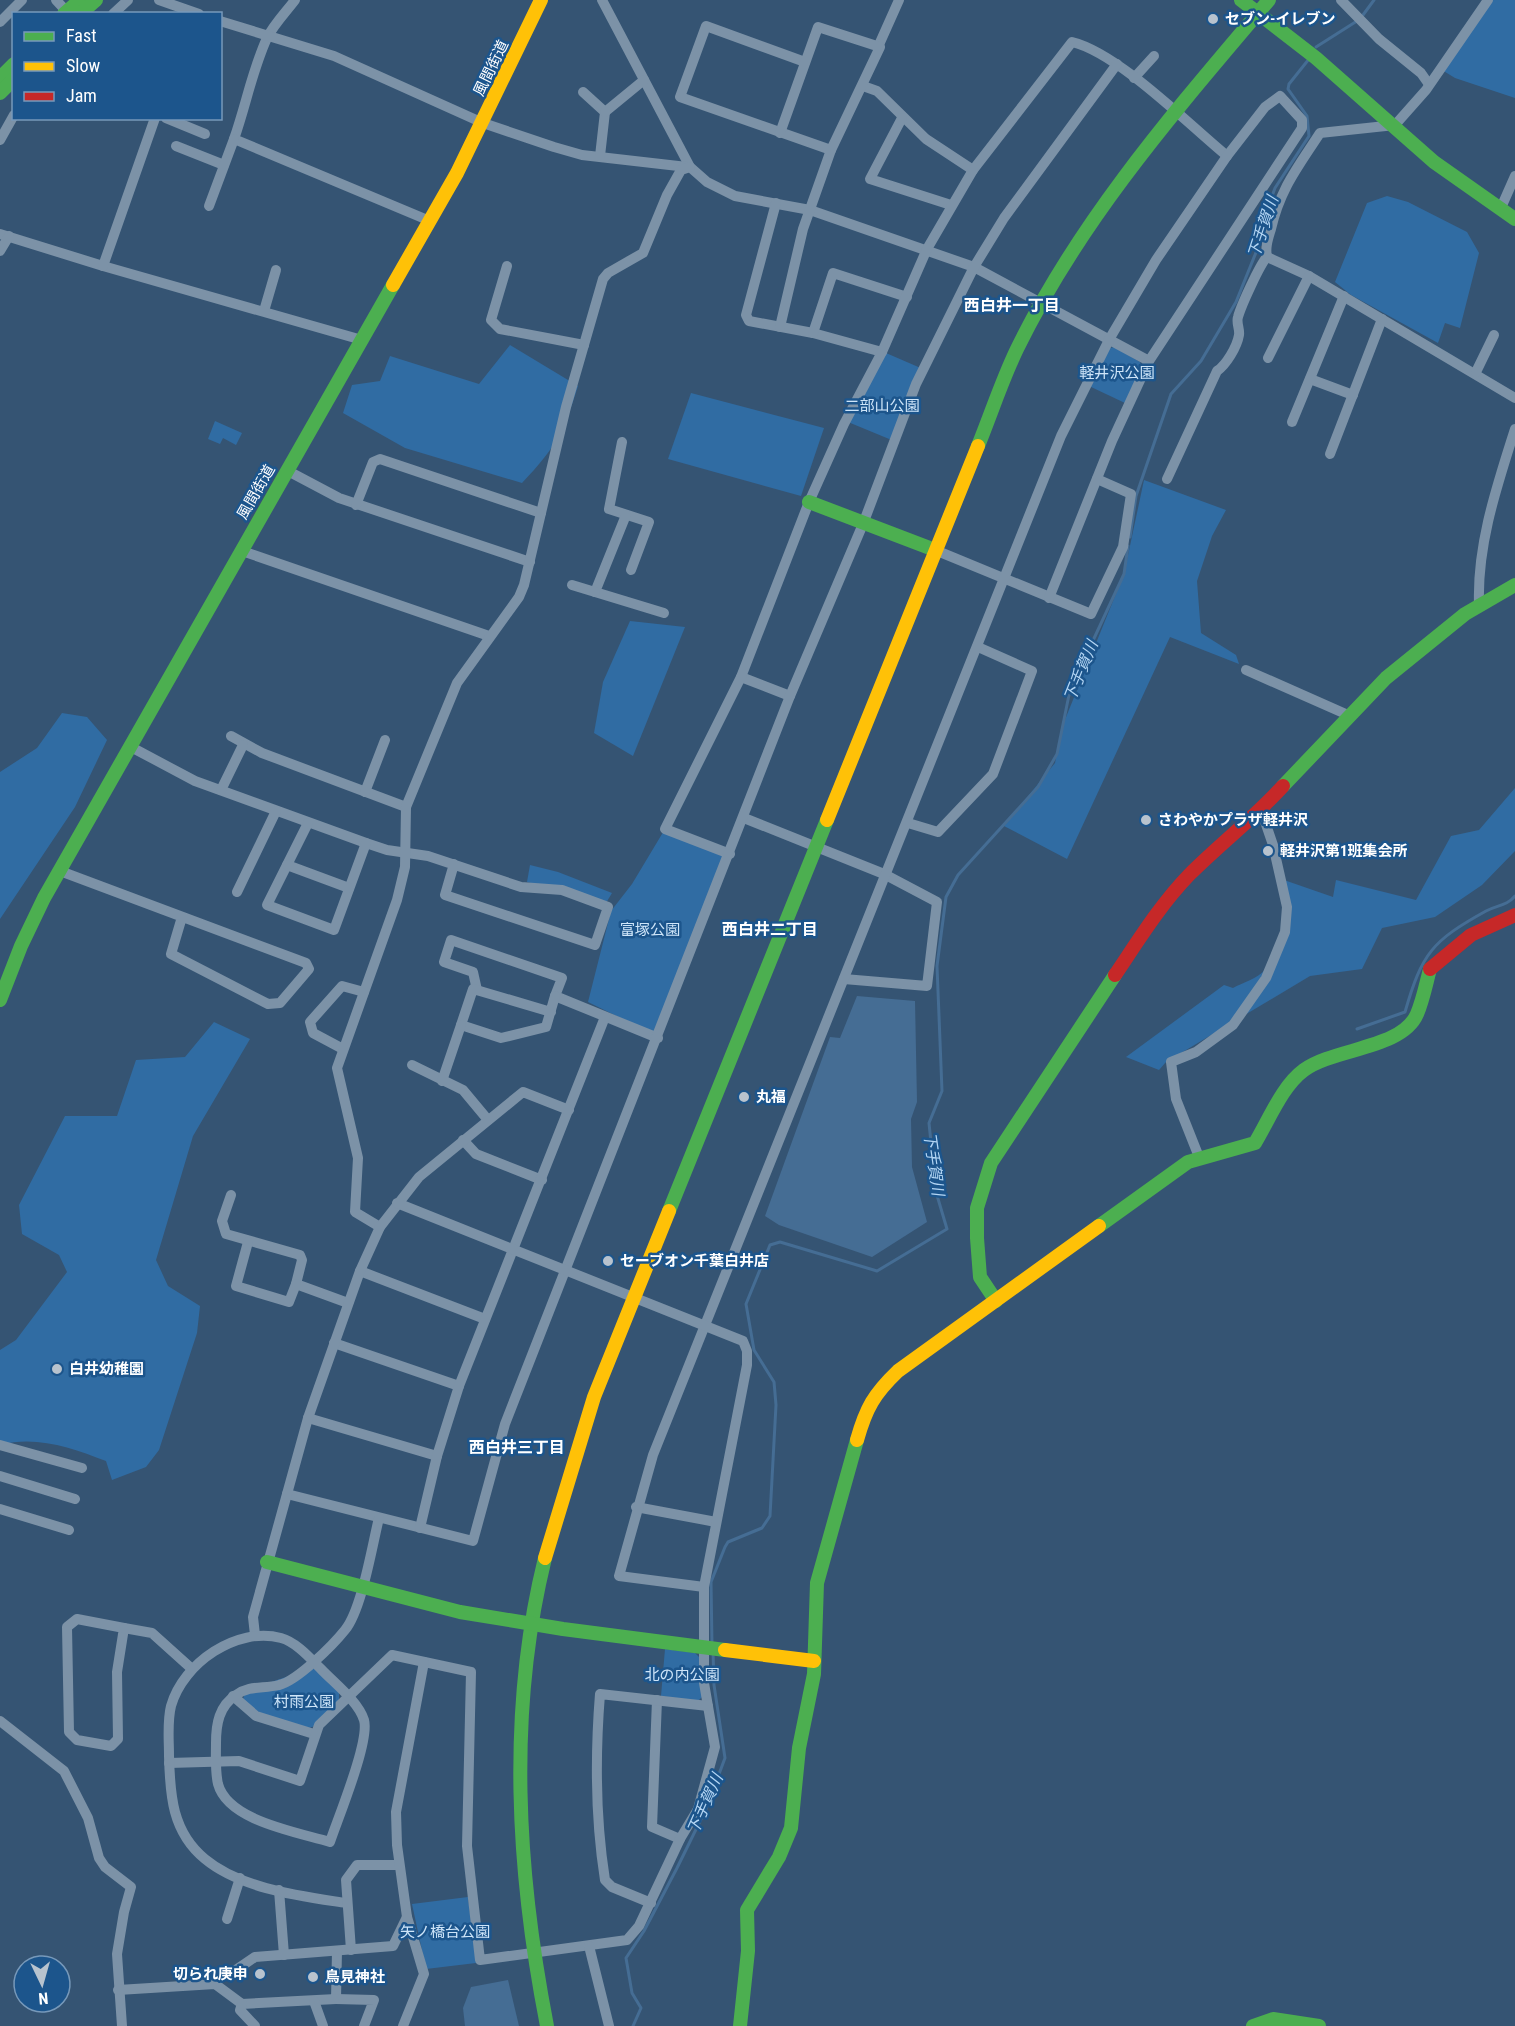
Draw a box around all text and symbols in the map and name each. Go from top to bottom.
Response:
place label: セブン-イレブン [1225,10,1335,28]
legend [12,12,222,120]
marker: セブン-イレブン [1206,12,1220,26]
text: Fast [66,25,97,46]
street label: 風間街道 [470,37,512,99]
text: Slow [66,55,101,76]
text: Jam [66,85,97,106]
water label: 下手賀川 [1244,192,1283,260]
district label: 西白井一丁目 [964,296,1060,315]
park label: 軽井沢公園 [1079,364,1155,382]
park label: 二部山公園 [844,397,920,415]
street label: 風間街道 [233,462,279,522]
water label: 下手賀川 [1060,636,1103,704]
place label: さわやかプラザ軽井沢 [1158,811,1308,829]
marker: さわやかプラザ軽井沢 [1139,813,1153,827]
place label: 軽井沢第1班集会所 [1280,842,1408,860]
marker: 軽井沢第1班集会所 [1261,844,1275,858]
district label: 西白井二丁目 [722,920,818,939]
park label: 富塚公園 [620,921,680,939]
place label: 丸福 [756,1088,786,1106]
marker: 丸福 [737,1090,751,1104]
water label: 下手賀川 [920,1131,948,1199]
place label: セーブオン千葉白井店 [620,1252,769,1270]
marker: セーブオン千葉白井店 [601,1254,615,1268]
place label: 白井幼稚園 [69,1360,144,1378]
marker: 白井幼稚園 [50,1362,64,1376]
district label: 西白井三丁目 [469,1438,565,1457]
park label: 北の内公園 [644,1666,720,1684]
park label: 村雨公園 [274,1693,334,1711]
water label: 下手賀川 [683,1769,728,1837]
park label: 矢ノ橋台公園 [400,1923,490,1941]
north arrow [12,1954,72,2014]
place label: 切られ庚申 [173,1965,248,1983]
marker: 切られ庚申 [253,1967,267,1981]
place label: 鳥見神社 [325,1968,385,1986]
marker: 鳥見神社 [306,1970,320,1984]
text: N [38,1989,49,2008]

